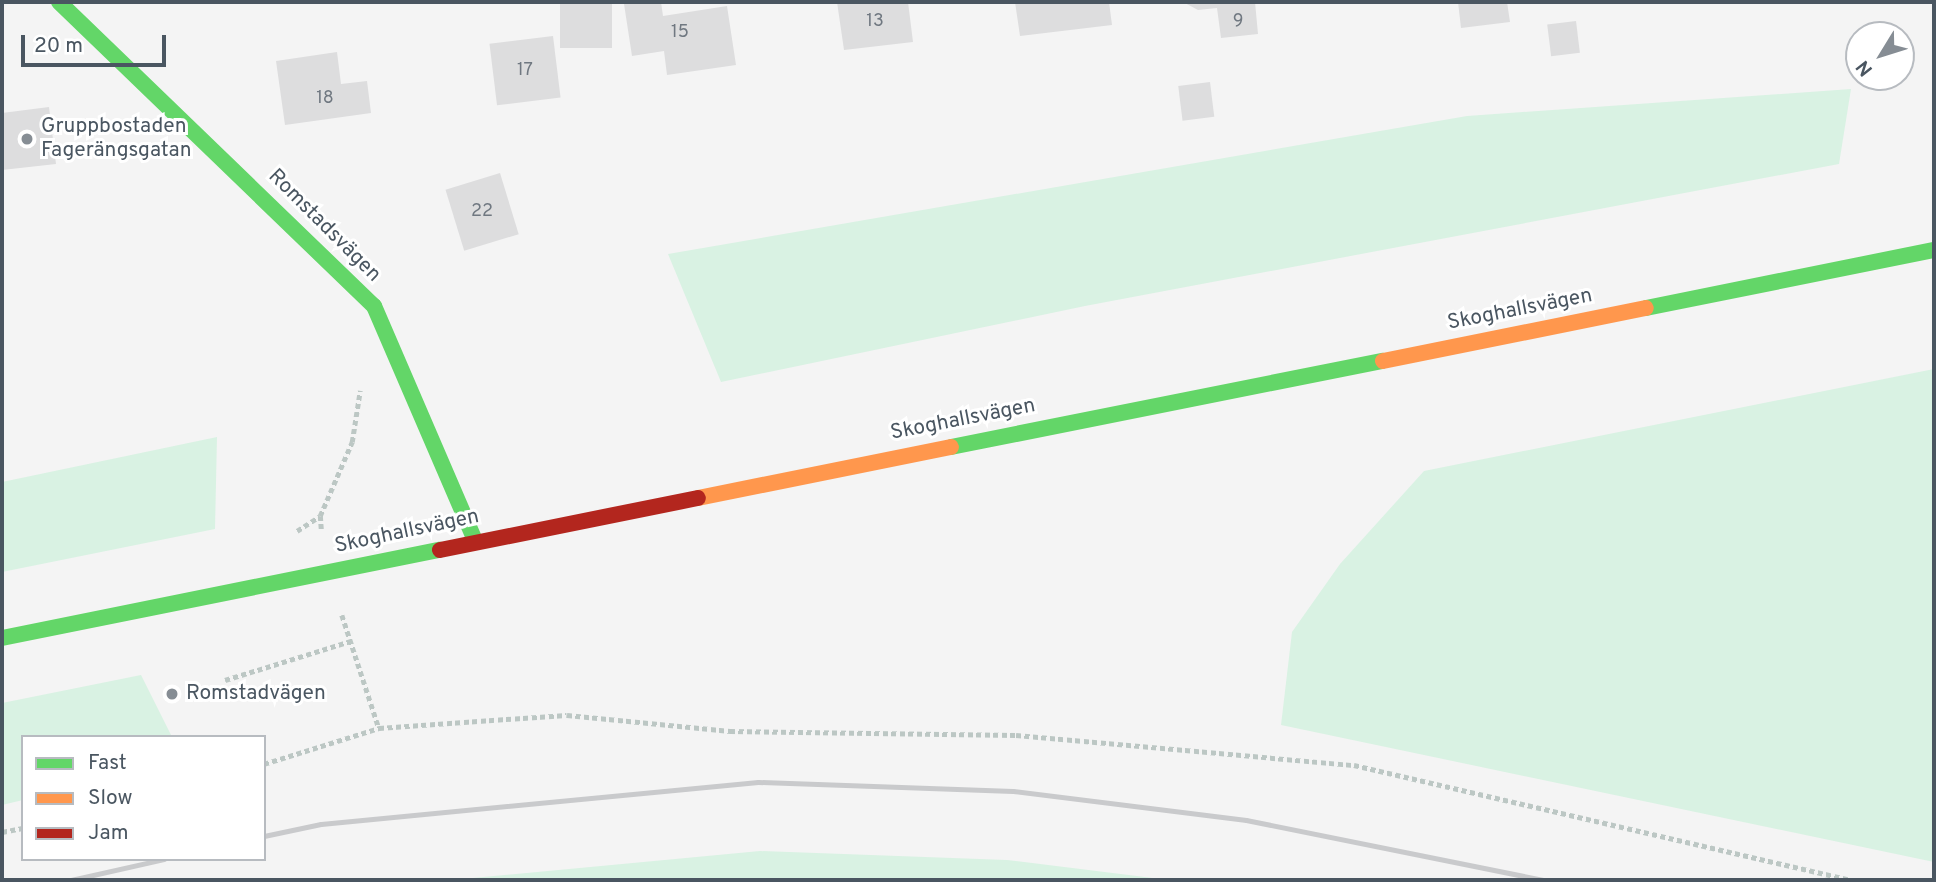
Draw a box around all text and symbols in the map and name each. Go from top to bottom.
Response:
house number: 13 [866,11,884,33]
house number: 9 [1233,11,1243,33]
scale bar [24,21,170,65]
north arrow [1845,21,1915,91]
house number: 15 [671,22,689,44]
text: 20 m [34,33,83,60]
text: N [1851,55,1879,80]
house number: 17 [517,60,533,82]
house number: 18 [316,88,334,110]
place label: Gruppbostaden Fagerängsgatan [41,114,192,164]
marker: Gruppbostaden Fagerängsgatan [19,131,35,147]
street label: Romstadsvägen [262,164,386,288]
house number: 22 [471,201,493,223]
street label: Skoghallsvägen [1446,284,1594,336]
street label: Skoghallsvägen [889,394,1037,446]
street label: Skoghallsvägen [333,504,481,560]
place label: Romstadvägen [186,681,326,707]
marker: Romstadvägen [164,686,180,702]
legend [21,735,266,861]
text: Fast [88,750,127,777]
text: Slow [88,785,133,812]
text: Jam [88,820,129,847]

